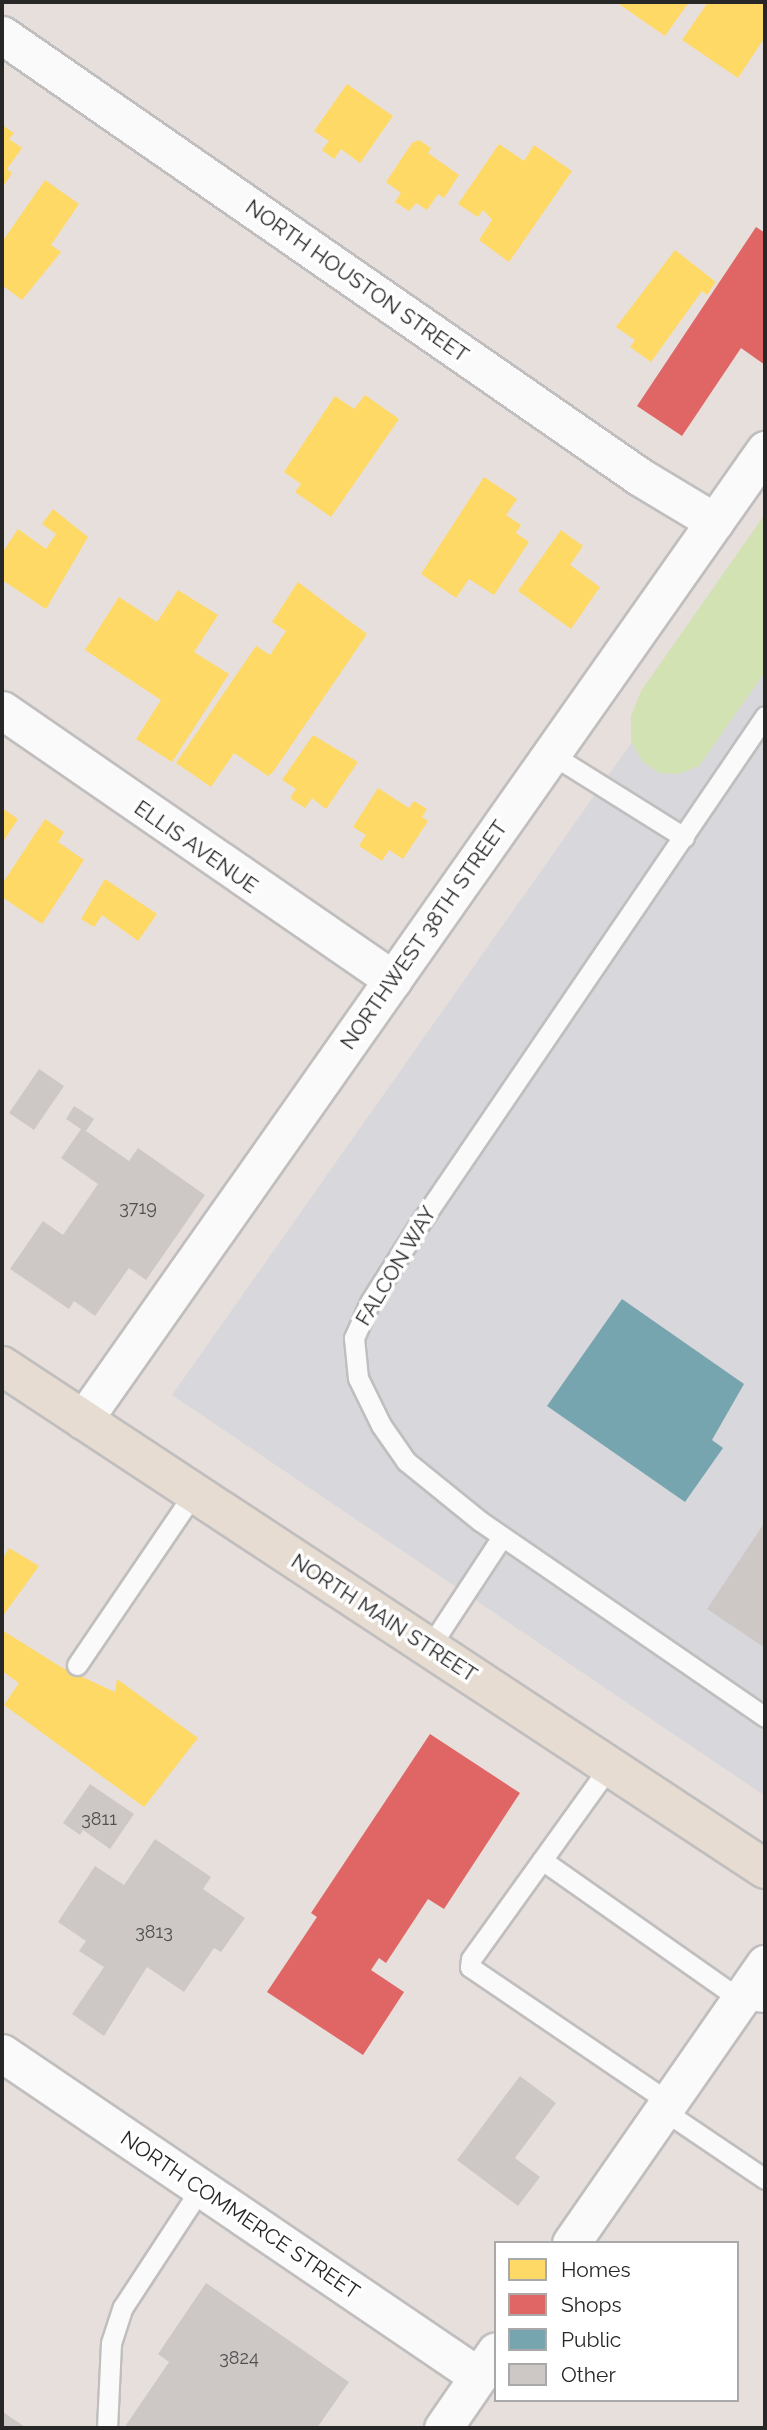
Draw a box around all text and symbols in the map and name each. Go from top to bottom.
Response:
street label: NORTH HOUSTON STREET [241,194,473,368]
street label: ELLIS AVENUE [129,795,263,899]
street label: NORTHWEST 38TH STREET [335,815,513,1055]
house number: 3719 [119,1197,157,1219]
street label: FALCON WAY [350,1201,442,1331]
street label: NORTH MAIN STREET [286,1549,482,1687]
house number: 3811 [81,1808,117,1830]
house number: 3813 [135,1921,173,1943]
street label: NORTH COMMERCE STREET [116,2126,364,2304]
legend [494,2241,739,2402]
text: Homes [561,2257,631,2282]
text: Shops [561,2292,622,2317]
text: Public [561,2327,621,2352]
house number: 3824 [219,2347,259,2369]
text: Other [561,2362,616,2387]

